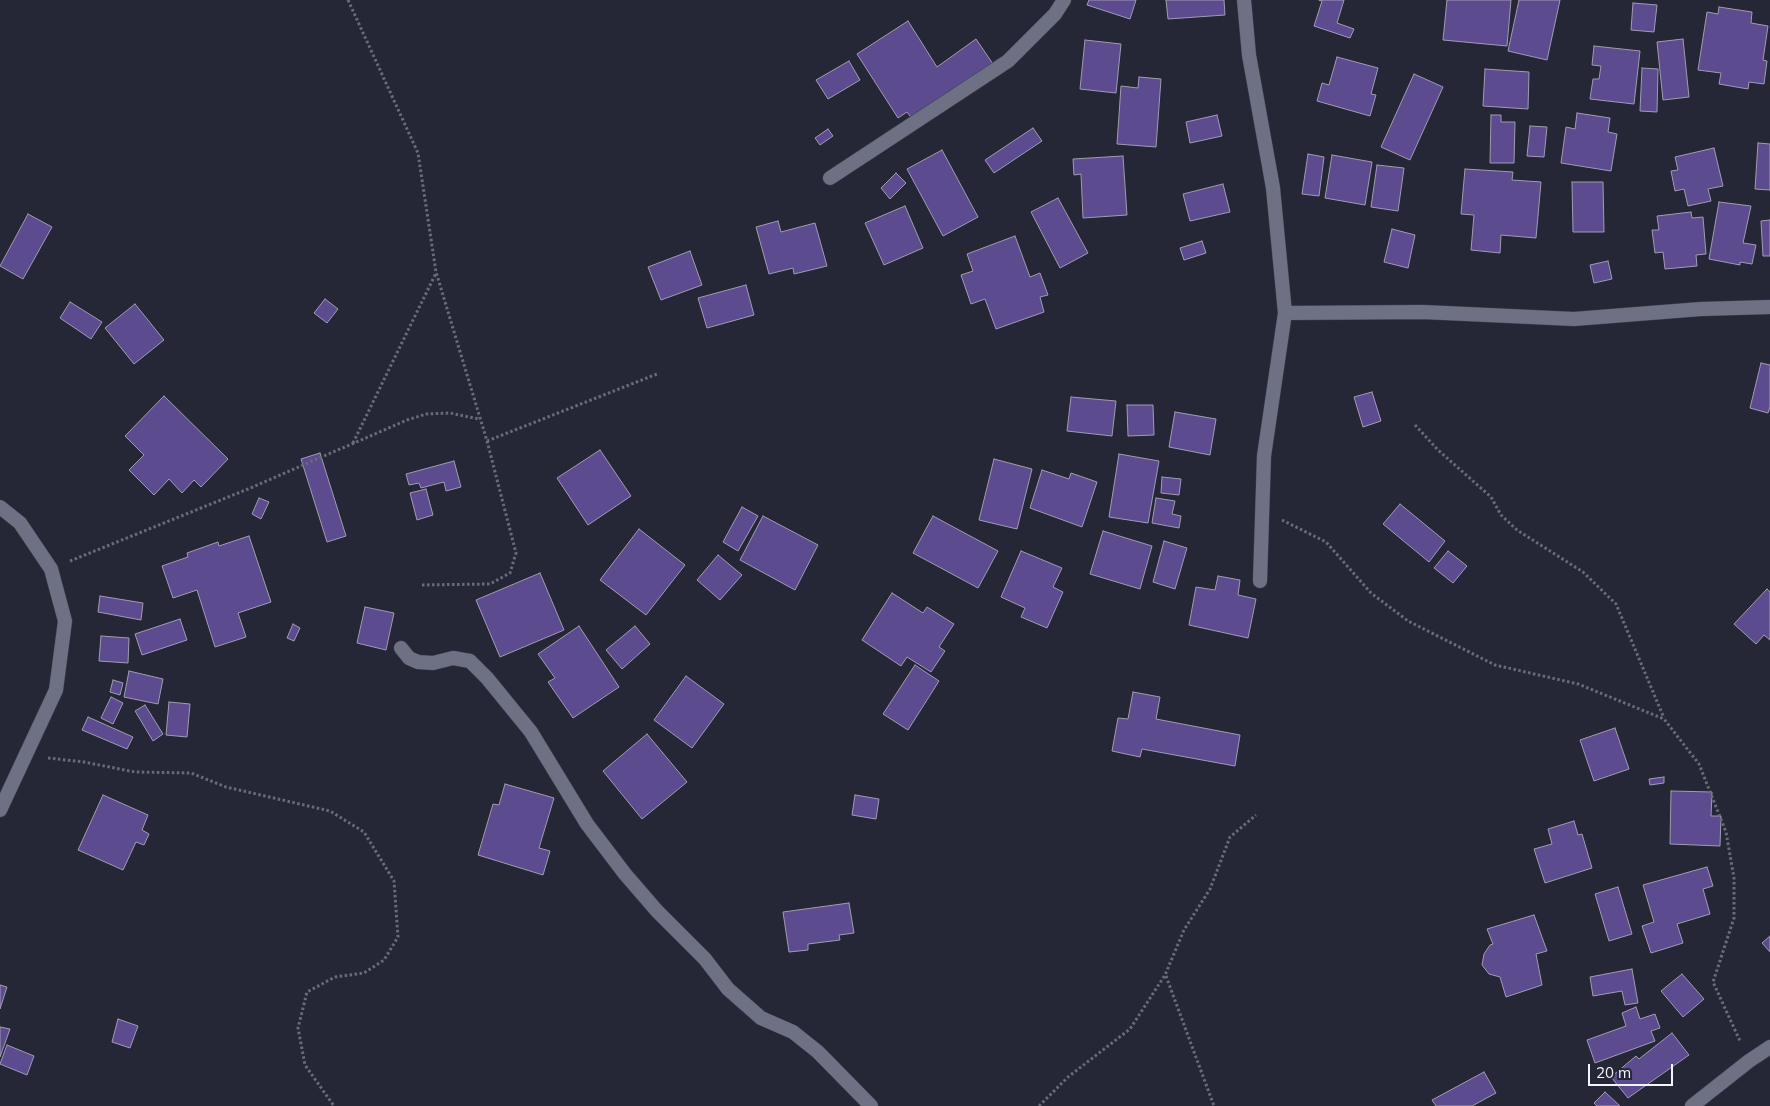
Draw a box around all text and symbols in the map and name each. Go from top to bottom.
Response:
scale bar [1590,1054,1675,1086]
text: 20 m [1596,1063,1631,1082]

